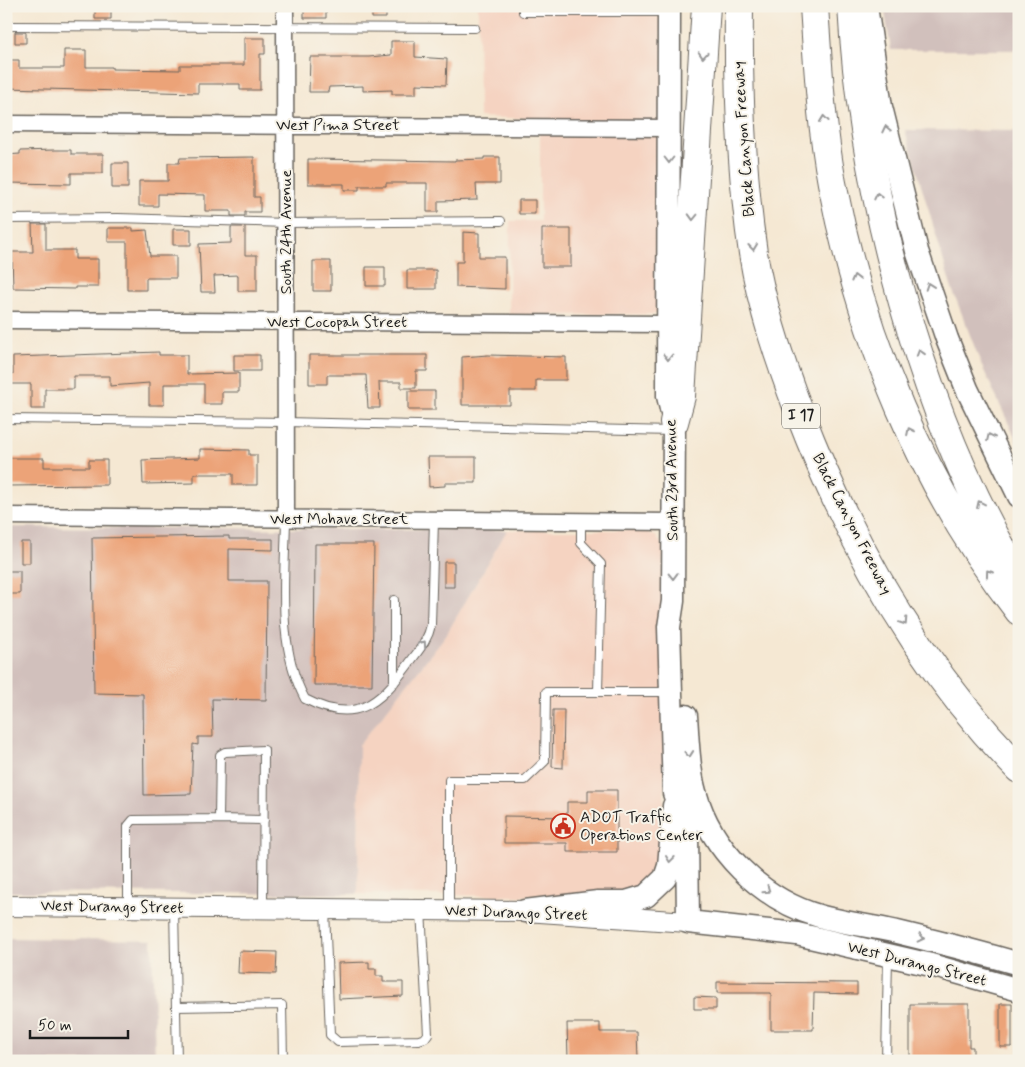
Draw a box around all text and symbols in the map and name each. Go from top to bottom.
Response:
one-way arrow [697,51,708,59]
street label: Black Canyon Freeway [728,61,760,217]
street label: West Pima Street [276,115,400,136]
one-way arrow [818,115,829,123]
one-way arrow [881,125,892,134]
one-way arrow [664,156,674,164]
street label: South 24th Avenue [276,170,297,294]
one-way arrow [873,192,884,201]
one-way arrow [688,213,699,221]
one-way arrow [747,243,758,251]
one-way arrow [850,275,860,283]
one-way arrow [925,282,935,291]
street label: West Cocopah Street [267,312,407,333]
one-way arrow [915,350,925,358]
one-way arrow [663,354,673,362]
road number: I 17 [782,404,820,428]
street label: South 23rd Avenue [660,419,684,541]
one-way arrow [906,427,916,436]
one-way arrow [986,433,996,442]
street label: Black Canyon Freeway [807,450,897,598]
one-way arrow [975,500,986,509]
street label: West Mohave Street [270,509,409,530]
one-way arrow [986,569,995,579]
one-way arrow [668,572,678,580]
one-way arrow [898,616,907,626]
one-way arrow [417,640,426,650]
one-way arrow [684,750,695,758]
place label: ADOT Traffic Operations Center [580,807,703,846]
public building icon: ADOT Traffic Operations Center [550,813,576,839]
one-way arrow [665,855,676,863]
one-way arrow [761,884,771,893]
street label: West Durango Street [40,895,184,919]
street label: West Durango Street [444,900,588,926]
one-way arrow [916,932,925,943]
street label: West Durango Street [845,937,989,991]
scale bar [30,1007,128,1039]
text: 50 m [38,1016,72,1036]

